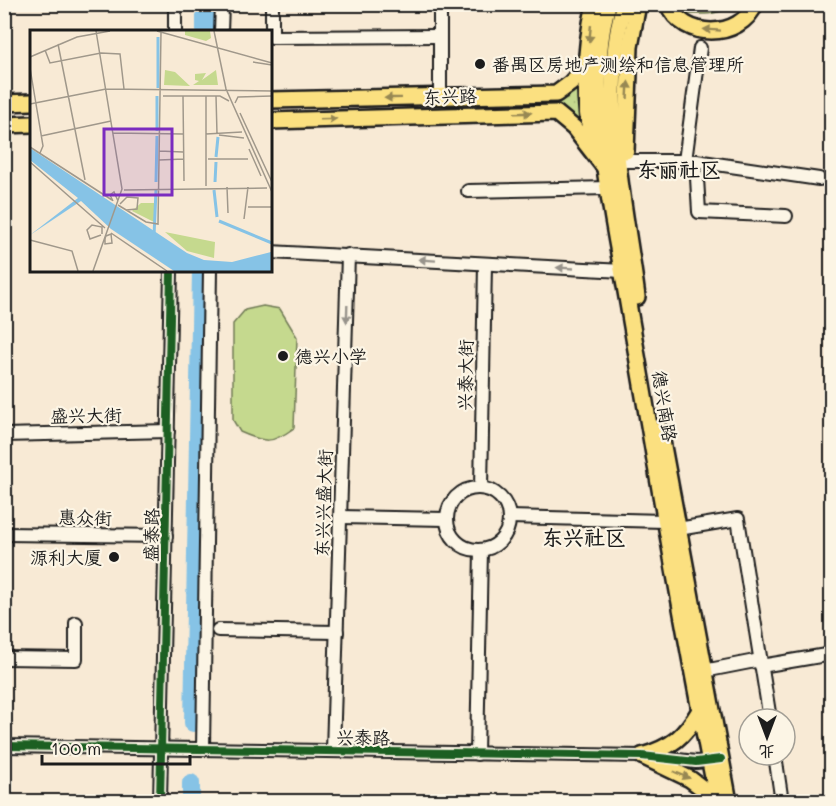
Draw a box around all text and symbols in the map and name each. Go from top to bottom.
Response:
one-way arrow [585,25,594,44]
one-way arrow [702,26,721,35]
inset map [30,30,272,272]
place label: 番禺区房地产测绘和信息管理所 [492,52,744,76]
marker: 番禺区房地产测绘和信息管理所 [473,57,487,71]
one-way arrow [623,80,632,99]
street label: 东兴路 [423,83,477,109]
one-way arrow [384,93,403,103]
one-way arrow [514,109,533,118]
one-way arrow [319,115,338,124]
district label: 东丽社区 [637,155,721,182]
one-way arrow [417,256,436,265]
one-way arrow [555,263,574,272]
one-way arrow [342,304,351,323]
street label: 兴泰大街 [452,339,478,411]
place label: 德兴小学 [295,344,367,368]
marker: 德兴小学 [276,349,290,363]
street label: 德兴南路 [648,369,682,443]
street label: 盛兴大街 [50,402,122,428]
street label: 东兴兴盛大街 [309,449,337,557]
street label: 惠众街 [58,505,112,529]
street label: 盛泰路 [139,508,163,562]
district label: 东兴社区 [542,523,626,550]
place label: 源利大厦 [30,545,102,569]
marker: 源利大厦 [107,550,121,564]
north arrow [737,707,797,767]
street label: 兴泰路 [336,725,390,749]
scale bar [42,728,190,766]
text: 100 m [51,736,101,760]
text: 北 [759,742,775,763]
one-way arrow [673,770,691,780]

